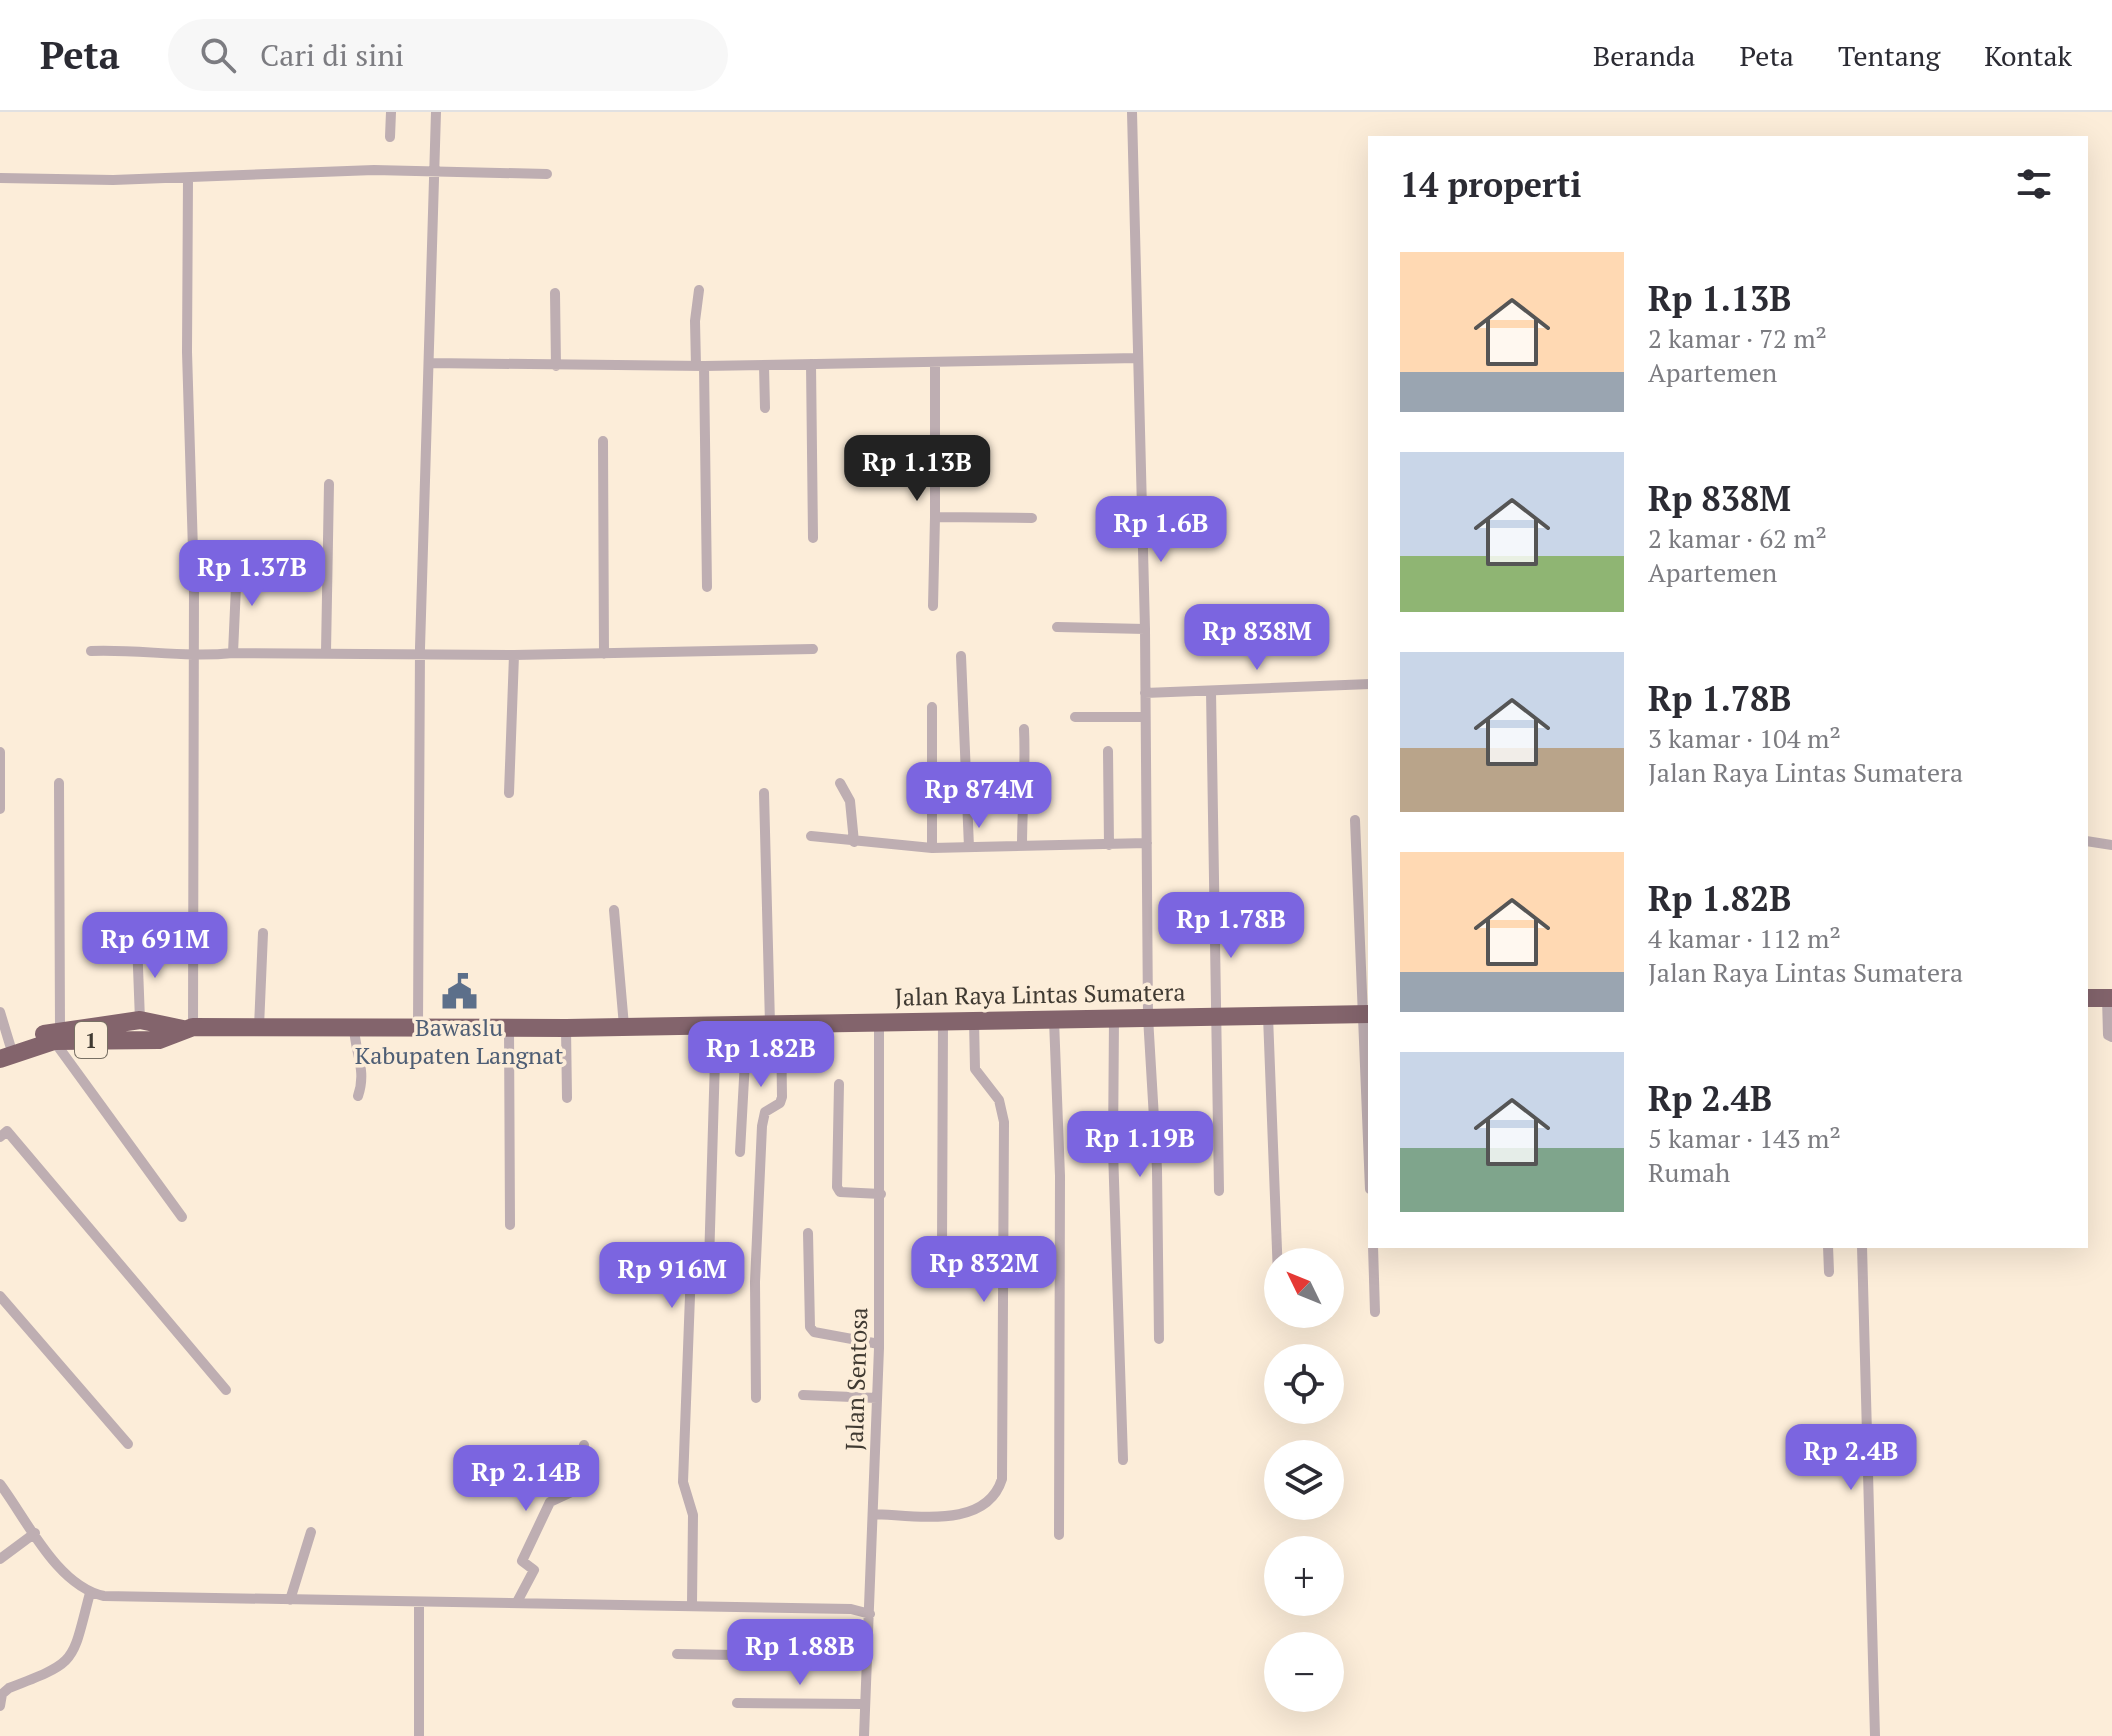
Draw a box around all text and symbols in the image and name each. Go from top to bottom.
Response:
search box [168,19,728,91]
text: Peta [40,30,120,80]
icon: search [196,33,240,77]
text: Cari di sini [260,35,404,75]
text: Beranda [1593,37,1696,74]
text: Peta [1740,37,1794,74]
text: Tentang [1838,37,1940,74]
text: Kontak [1984,37,2072,74]
text: 14 properti [1400,162,1582,207]
icon: filters [2012,162,2056,206]
text: Rp 1.13B [1648,276,1791,321]
icon: home [1464,284,1560,380]
text: 2 kamar · 72 m² [1648,321,1827,355]
text: Apartemen [1648,355,1777,389]
pin: Rp 1.13B [834,435,1000,503]
text: Rp 1.13B [862,444,972,478]
text: Rp 838M [1648,476,1791,521]
icon: home [1464,484,1560,580]
pin: Rp 1.6B [1087,496,1235,564]
text: Rp 1.6B [1114,505,1208,539]
text: 2 kamar · 62 m² [1648,521,1827,555]
pin: Rp 1.37B [169,540,335,608]
text: Rp 1.37B [197,549,307,583]
text: Apartemen [1648,555,1777,589]
pin: Rp 838M [1183,604,1331,672]
text: Rp 838M [1202,613,1312,647]
text: Rp 1.78B [1648,676,1791,721]
icon: home [1464,684,1560,780]
text: 3 kamar · 104 m² [1648,721,1841,755]
text: Jalan Raya Lintas Sumatera [1648,755,1963,789]
pin: Rp 874M [905,762,1053,830]
text: Rp 874M [924,771,1034,805]
text: Rp 1.82B [1648,876,1791,921]
icon: home [1464,884,1560,980]
pin: Rp 1.78B [1148,892,1314,960]
text: Rp 1.78B [1176,901,1286,935]
pin: Rp 691M [81,912,229,980]
text: Rp 691M [100,921,210,955]
text: 4 kamar · 112 m² [1648,921,1841,955]
text: Jalan Raya Lintas Sumatera [1648,955,1963,989]
public building icon: Bawaslu Kabupaten Langnat [440,972,478,1010]
street label: Jalan Raya Lintas Sumatera [894,975,1186,1013]
place label: Bawaslu Kabupaten Langnat [355,1011,563,1071]
pin: Rp 1.82B [678,1021,844,1089]
road number: 1 [75,1022,107,1058]
text: Rp 1.82B [706,1030,816,1064]
text: Rp 2.4B [1648,1076,1772,1121]
icon: home [1464,1084,1560,1180]
pin: Rp 1.19B [1057,1111,1223,1179]
text: Rp 1.19B [1085,1120,1195,1154]
text: 5 kamar · 143 m² [1648,1121,1841,1155]
text: Rumah [1648,1155,1730,1189]
pin: Rp 832M [910,1236,1058,1304]
pin: Rp 916M [598,1242,746,1310]
text: Rp 832M [929,1245,1039,1279]
north arrow [1264,1248,1344,1328]
map controls [1264,1248,1344,1712]
text: Rp 916M [617,1251,727,1285]
street label: Jalan Sentosa [838,1307,874,1451]
button: locate [1264,1344,1344,1424]
pin: Rp 2.4B [1777,1424,1925,1492]
text: Rp 2.4B [1804,1433,1898,1467]
button: layers [1264,1440,1344,1520]
pin: Rp 2.14B [443,1445,609,1513]
text: Rp 2.14B [471,1454,581,1488]
button: + [1264,1536,1344,1616]
pin: Rp 1.88B [717,1619,883,1687]
text: Rp 1.88B [745,1628,855,1662]
button: − [1264,1632,1344,1712]

